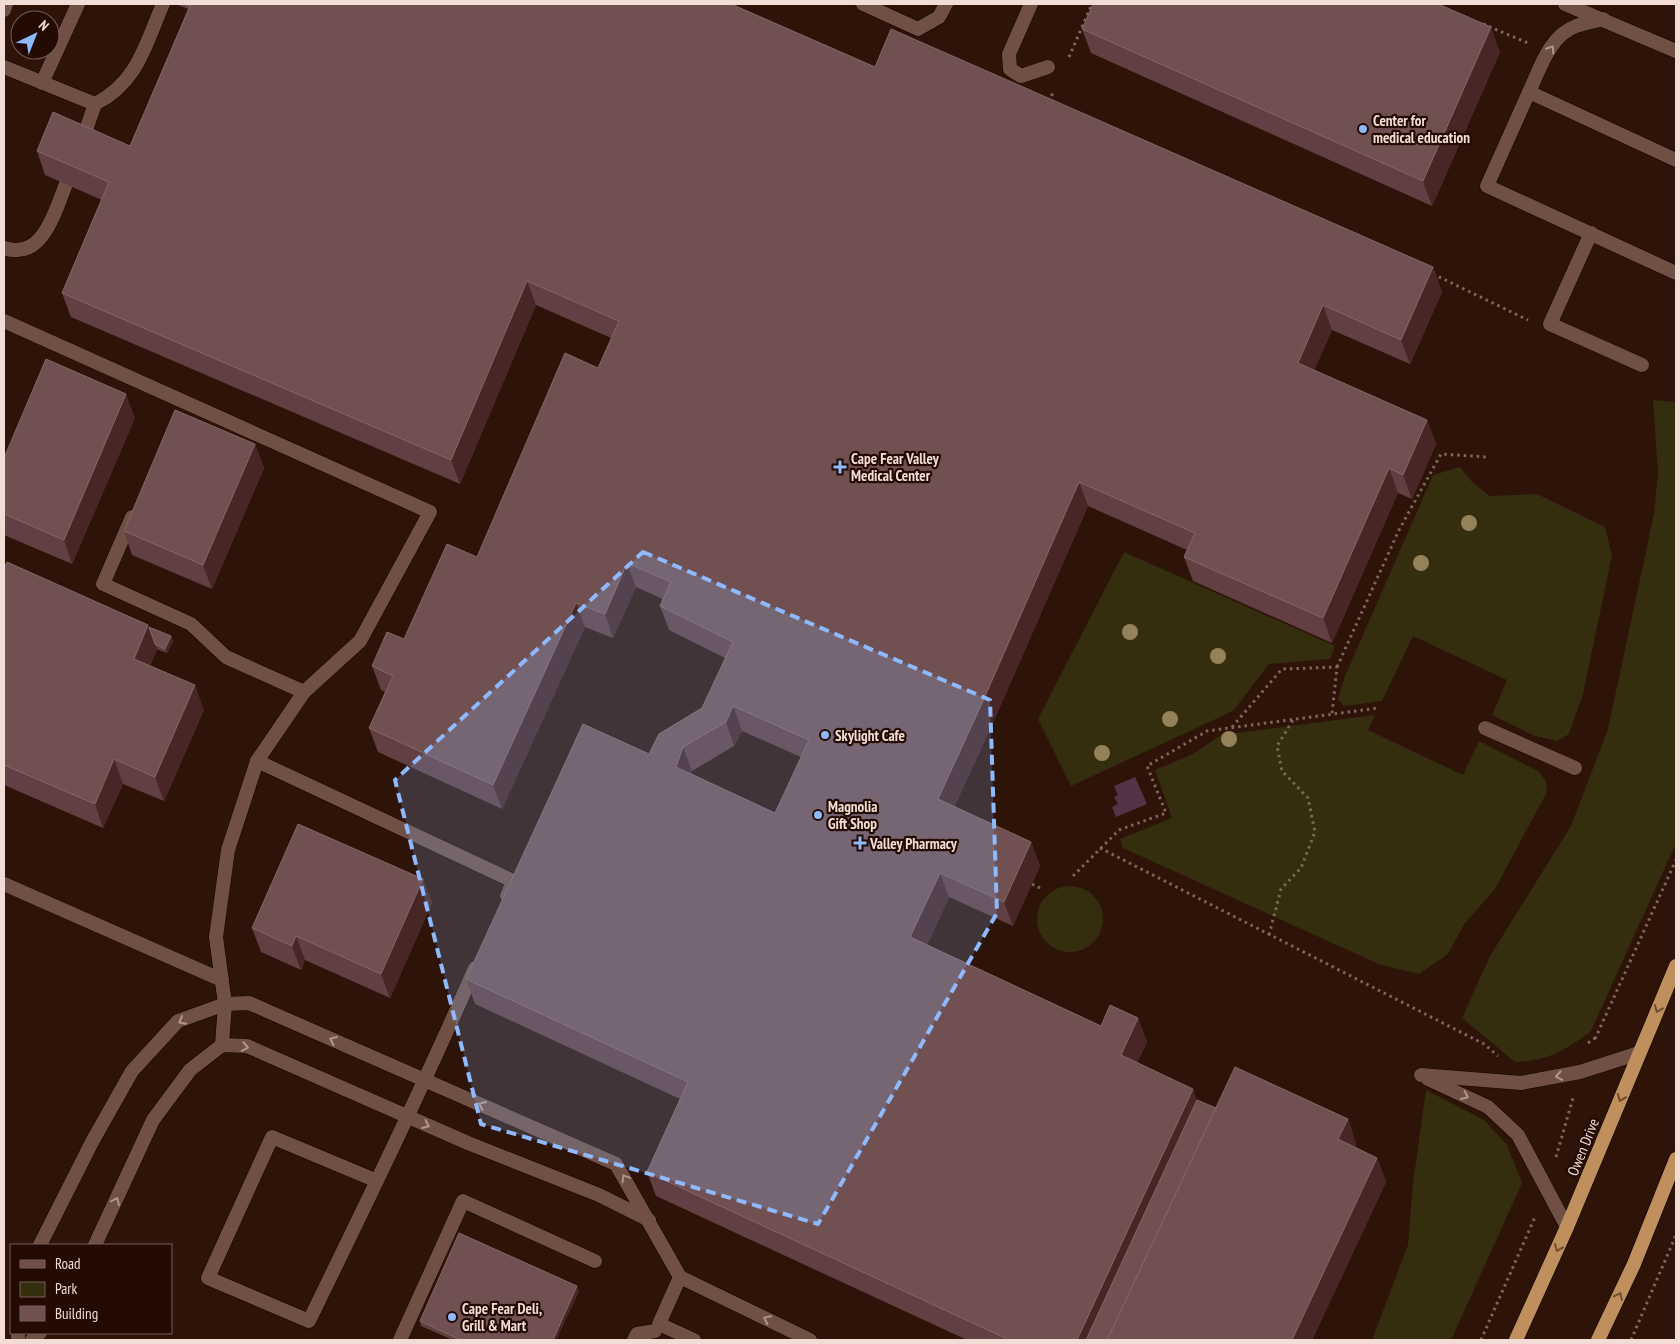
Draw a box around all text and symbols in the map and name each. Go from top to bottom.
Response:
north arrow [10,10,60,60]
text: N [35,16,53,35]
one-way arrow [1544,45,1554,54]
place label: Center for medical education [1373,111,1470,147]
marker: Center for medical education [1357,123,1369,135]
place label: Cape Fear Valley Medical Center [851,449,940,485]
marker: Cape Fear Valley Medical Center [833,460,847,474]
place label: Skylight Cafe [835,726,905,745]
marker: Skylight Cafe [819,729,831,741]
place label: Magnolia Gift Shop [828,797,877,833]
marker: Magnolia Gift Shop [812,809,824,821]
place label: Valley Pharmacy [869,834,958,853]
marker: Valley Pharmacy [854,837,866,849]
one-way arrow [1653,1004,1664,1013]
one-way arrow [179,1015,188,1025]
one-way arrow [329,1035,338,1046]
one-way arrow [240,1042,249,1052]
one-way arrow [1554,1070,1563,1080]
one-way arrow [1460,1090,1469,1100]
one-way arrow [1616,1093,1627,1102]
one-way arrow [478,1100,487,1111]
street label: Owen Drive [1563,1116,1603,1178]
one-way arrow [421,1119,430,1129]
one-way arrow [621,1174,631,1183]
one-way arrow [110,1197,120,1206]
one-way arrow [1553,1243,1564,1252]
legend [10,1244,172,1334]
text: Road [55,1254,81,1273]
text: Park [55,1279,77,1298]
one-way arrow [1613,1292,1623,1301]
place label: Cape Fear Deli, Grill & Mart [462,1299,542,1335]
text: Building [55,1304,98,1323]
marker: Cape Fear Deli, Grill & Mart [446,1311,458,1323]
one-way arrow [763,1315,772,1325]

